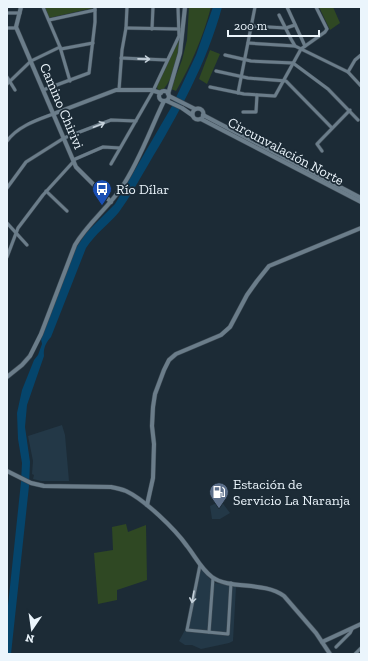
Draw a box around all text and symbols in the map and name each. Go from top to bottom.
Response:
scale bar [228,12,319,38]
text: 200 m [234,19,268,33]
one-way arrow [137,55,150,63]
street label: Camino Chirivi [36,61,87,152]
street label: Circunvalación Norte [225,114,347,189]
one-way arrow [93,120,105,128]
bus stop icon: Río Dílar [91,178,113,206]
place label: Río Dílar [116,181,169,198]
place label: Estación de Servicio La Naranja [233,476,350,509]
fuel station icon: Estación de Servicio La Naranja [208,481,230,509]
one-way arrow [189,590,197,603]
north arrow [12,609,52,649]
text: N [24,631,35,646]

